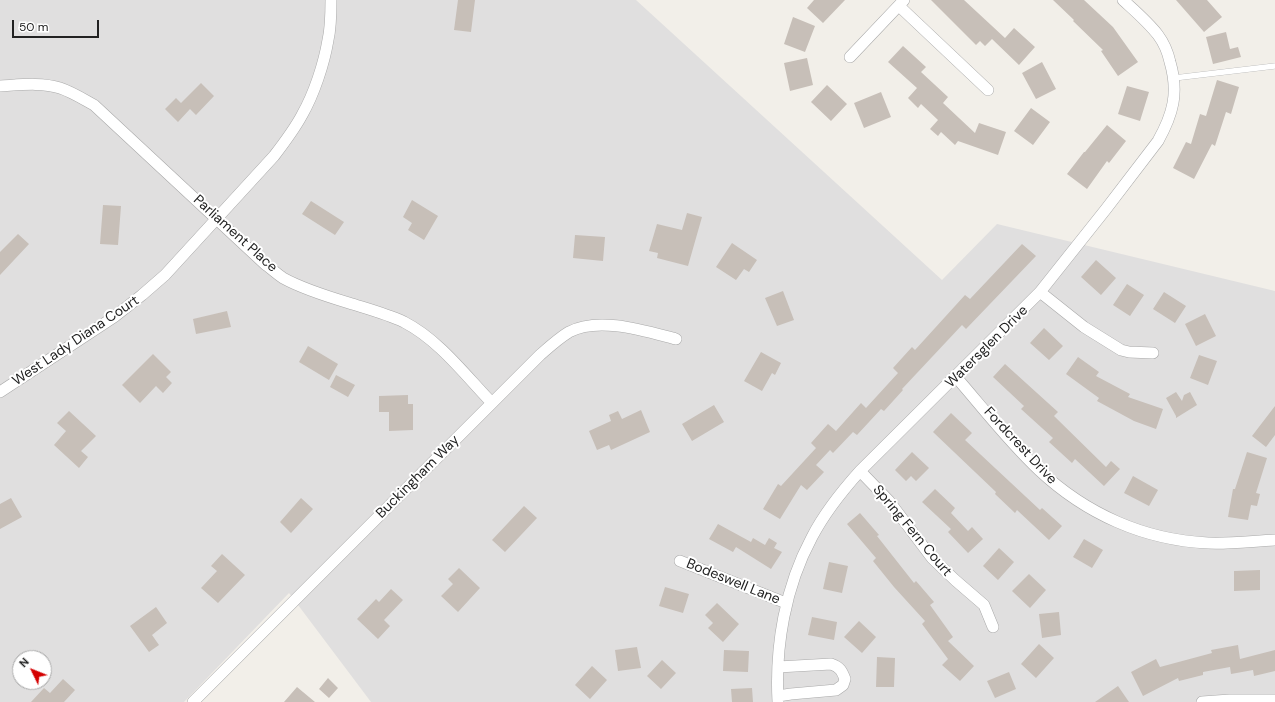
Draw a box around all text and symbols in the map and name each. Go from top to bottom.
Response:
scale bar [14,12,101,38]
text: 50 m [19,19,48,35]
street label: Parliament Place [190,192,280,276]
street label: West Lady Diana Court [10,292,142,390]
street label: Watersglen Drive [942,302,1032,392]
street label: Fordcrest Drive [980,404,1060,488]
street label: Buckingham Way [373,432,463,522]
street label: Spring Fern Court [869,482,955,580]
street label: Bodeswell Lane [684,556,782,608]
north arrow [12,650,52,690]
text: N [16,655,32,670]

